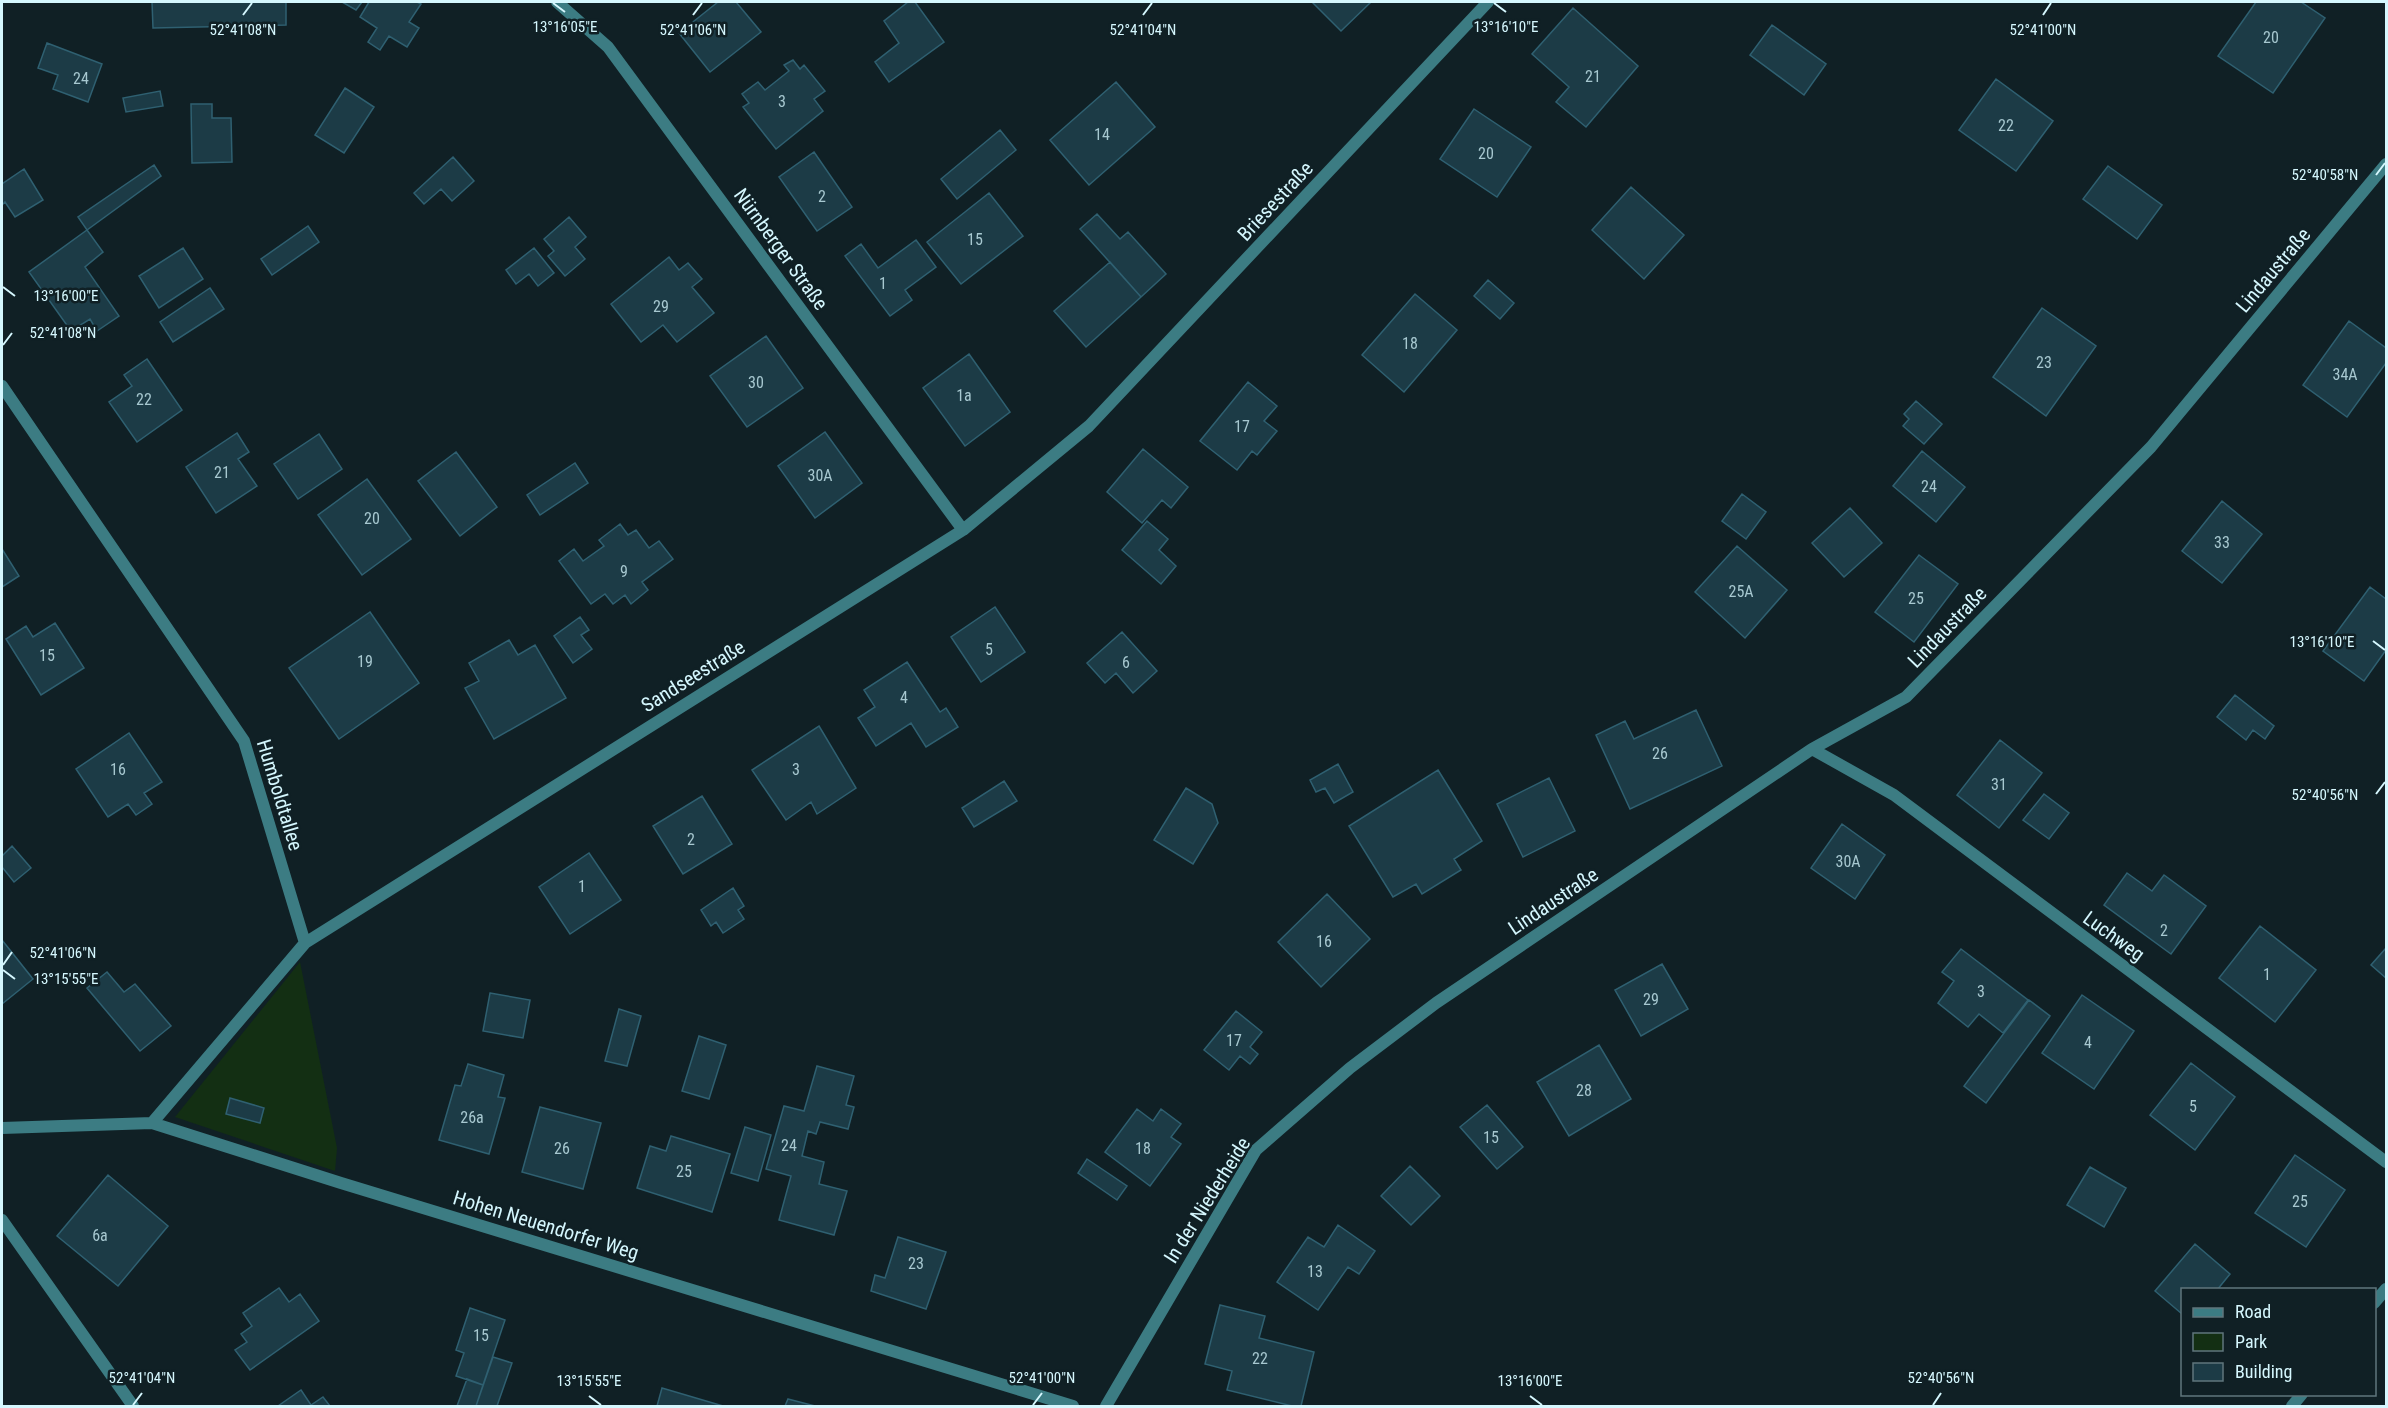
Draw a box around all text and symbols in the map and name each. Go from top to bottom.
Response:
text: 13°16'05"E [533,18,597,36]
text: 13°16'10"E [1474,18,1538,36]
text: 52°41'08"N [210,21,276,39]
text: 52°41'06"N [660,21,726,39]
text: 52°41'04"N [1110,21,1176,39]
text: 52°41'00"N [2010,21,2076,39]
house number: 20 [2263,28,2279,47]
house number: 21 [1585,67,1601,86]
house number: 24 [73,69,89,88]
house number: 3 [778,92,786,111]
house number: 22 [1998,116,2014,135]
house number: 14 [1094,125,1110,144]
house number: 20 [1478,144,1494,163]
street label: Briesestraße [1232,156,1318,246]
text: 52°40'58"N [2292,166,2358,184]
street label: Nürnberger Straße [729,184,833,314]
house number: 2 [818,187,826,206]
street label: Lindaustraße [2231,223,2315,317]
house number: 15 [967,230,983,249]
house number: 1 [879,274,887,293]
text: 13°16'00"E [34,287,98,305]
house number: 29 [653,297,669,316]
text: 52°41'08"N [30,324,96,342]
house number: 18 [1402,334,1418,353]
house number: 23 [2036,353,2052,372]
house number: 34A [2332,365,2358,384]
house number: 30 [748,373,764,392]
house number: 1a [956,386,972,405]
house number: 22 [136,390,152,409]
house number: 17 [1234,417,1250,436]
house number: 21 [214,463,230,482]
house number: 30A [807,466,833,485]
house number: 24 [1921,477,1937,496]
house number: 20 [364,509,380,528]
house number: 33 [2214,533,2230,552]
house number: 9 [620,562,628,581]
house number: 25A [1728,582,1754,601]
street label: Lindaustraße [1903,582,1991,672]
house number: 25 [1908,589,1924,608]
text: 13°16'10"E [2290,633,2354,651]
street label: Sandseestraße [637,635,749,717]
house number: 5 [985,640,993,659]
house number: 15 [39,646,55,665]
house number: 19 [357,652,373,671]
house number: 6 [1122,653,1130,672]
house number: 4 [900,688,908,707]
street label: Humboldtallee [252,737,308,853]
house number: 26 [1652,744,1668,763]
house number: 16 [110,760,126,779]
house number: 3 [792,760,800,779]
house number: 31 [1991,775,2007,794]
text: 52°40'56"N [2292,786,2358,804]
house number: 2 [687,830,695,849]
house number: 30A [1835,852,1861,871]
street label: Lindaustraße [1504,862,1602,940]
house number: 1 [578,877,586,896]
street label: Luchweg [2079,906,2149,966]
house number: 2 [2160,921,2168,940]
house number: 16 [1316,932,1332,951]
text: 52°41'06"N [30,944,96,962]
house number: 1 [2263,965,2271,984]
text: 13°15'55"E [34,970,98,988]
house number: 3 [1977,982,1985,1001]
house number: 29 [1643,990,1659,1009]
house number: 17 [1226,1031,1242,1050]
house number: 4 [2084,1033,2092,1052]
house number: 28 [1576,1081,1592,1100]
house number: 5 [2189,1097,2197,1116]
house number: 26a [460,1108,484,1127]
house number: 15 [1483,1128,1499,1147]
street label: In der Niederheide [1159,1133,1255,1267]
house number: 24 [781,1136,797,1155]
house number: 26 [554,1139,570,1158]
house number: 18 [1135,1139,1151,1158]
house number: 25 [676,1162,692,1181]
street label: Hohen Neuendorfer Weg [450,1185,642,1265]
house number: 25 [2292,1192,2308,1211]
house number: 6a [92,1226,108,1245]
house number: 23 [908,1254,924,1273]
house number: 13 [1307,1262,1323,1281]
legend [2181,1288,2376,1396]
text: Road [2235,1301,2271,1322]
house number: 15 [473,1326,489,1345]
text: Park [2235,1331,2267,1352]
house number: 22 [1252,1349,1268,1368]
text: Building [2235,1361,2292,1382]
text: 52°41'04"N [109,1369,175,1387]
text: 52°41'00"N [1009,1369,1075,1387]
text: 52°40'56"N [1908,1369,1974,1387]
text: 13°15'55"E [557,1372,621,1390]
text: 13°16'00"E [1498,1372,1562,1390]

